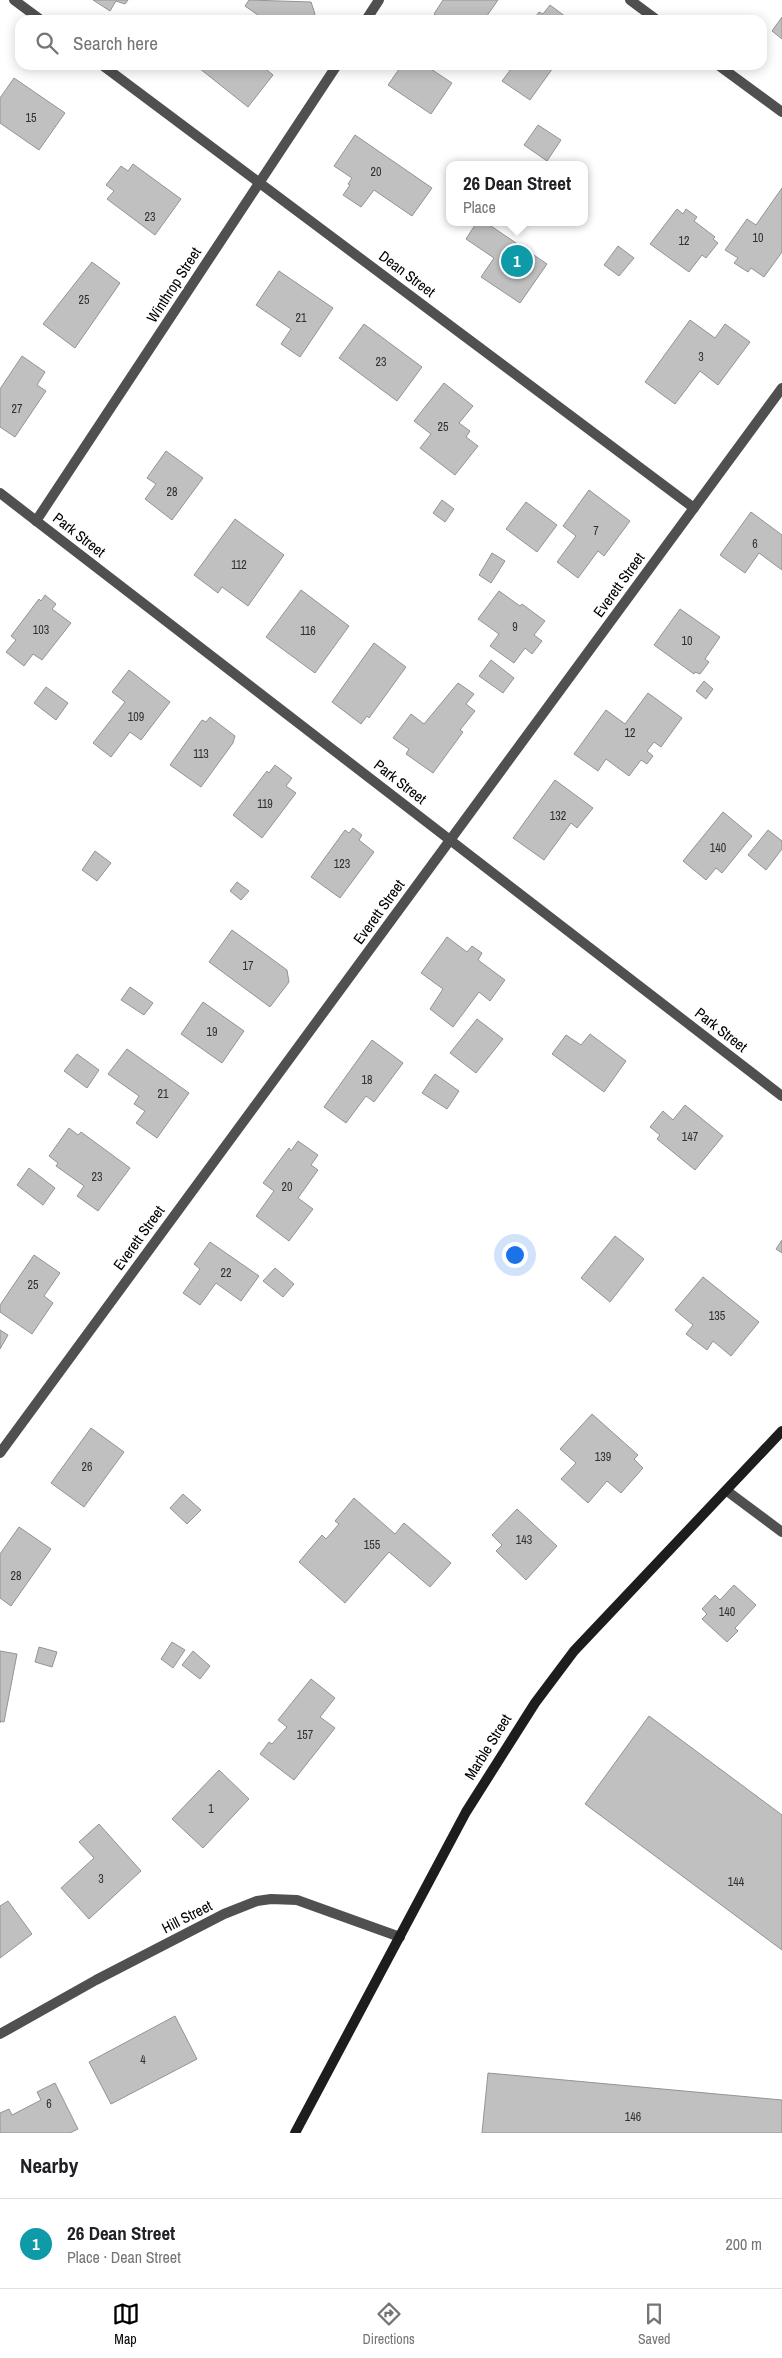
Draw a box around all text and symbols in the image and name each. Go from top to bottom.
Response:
search box [15,15,767,70]
icon: search [33,29,61,57]
text: Search here [73,30,158,56]
house number: 15 [26,110,37,126]
popup [446,161,588,226]
house number: 20 [371,164,381,180]
text: 26 Dean Street [463,170,571,196]
text: Place [463,196,496,218]
house number: 23 [145,209,155,225]
house number: 10 [753,230,763,246]
house number: 12 [679,233,689,249]
street label: Winthrop Street [141,242,206,327]
pin: 1 [501,242,533,280]
street label: Dean Street [375,245,440,302]
house number: 25 [79,292,90,308]
house number: 21 [296,310,307,326]
house number: 3 [698,349,704,365]
house number: 23 [376,354,386,370]
house number: 27 [12,401,23,417]
house number: 25 [438,419,449,435]
house number: 28 [167,484,177,500]
street label: Park Street [49,507,110,562]
house number: 7 [593,523,599,539]
house number: 6 [752,536,758,552]
street label: Everett Street [588,548,650,621]
house number: 112 [231,557,247,573]
house number: 9 [512,619,518,635]
house number: 103 [33,622,49,638]
house number: 116 [300,623,316,639]
house number: 10 [682,633,692,649]
house number: 109 [128,709,144,725]
house number: 12 [625,725,635,741]
house number: 113 [193,746,209,762]
street label: Park Street [370,754,431,809]
house number: 119 [257,796,273,812]
house number: 132 [550,808,566,824]
house number: 140 [710,840,726,856]
house number: 123 [334,856,350,872]
street label: Everett Street [348,875,410,948]
house number: 17 [243,958,254,974]
street label: Park Street [691,1002,752,1057]
house number: 19 [207,1024,217,1040]
house number: 18 [362,1072,372,1088]
house number: 21 [158,1086,169,1102]
house number: 147 [682,1129,699,1145]
house number: 23 [92,1169,102,1185]
house number: 20 [282,1179,292,1195]
street label: Everett Street [108,1201,170,1274]
your location [502,1242,528,1268]
house number: 22 [221,1265,231,1281]
house number: 25 [28,1277,39,1293]
house number: 135 [709,1308,726,1324]
house number: 139 [595,1449,611,1465]
house number: 26 [82,1459,92,1475]
house number: 143 [516,1532,532,1548]
house number: 155 [364,1537,381,1553]
house number: 28 [11,1568,21,1584]
house number: 140 [719,1604,735,1620]
street label: Marble Street [459,1709,516,1784]
house number: 157 [297,1727,314,1743]
house number: 1 [208,1801,214,1817]
house number: 3 [98,1871,104,1887]
house number: 144 [728,1874,745,1890]
street label: Hill Street [158,1895,216,1938]
house number: 4 [140,2052,146,2068]
house number: 6 [46,2096,52,2112]
house number: 146 [625,2109,641,2125]
text: Nearby [20,2151,78,2180]
text: 26 Dean Street [67,2220,175,2246]
text: 1 [32,2233,40,2255]
text: 200 m [726,2233,762,2255]
text: Place · Dean Street [67,2246,181,2268]
tab: Map [112,2300,140,2348]
tab: Directions [363,2300,415,2348]
tab: Saved [638,2300,670,2348]

